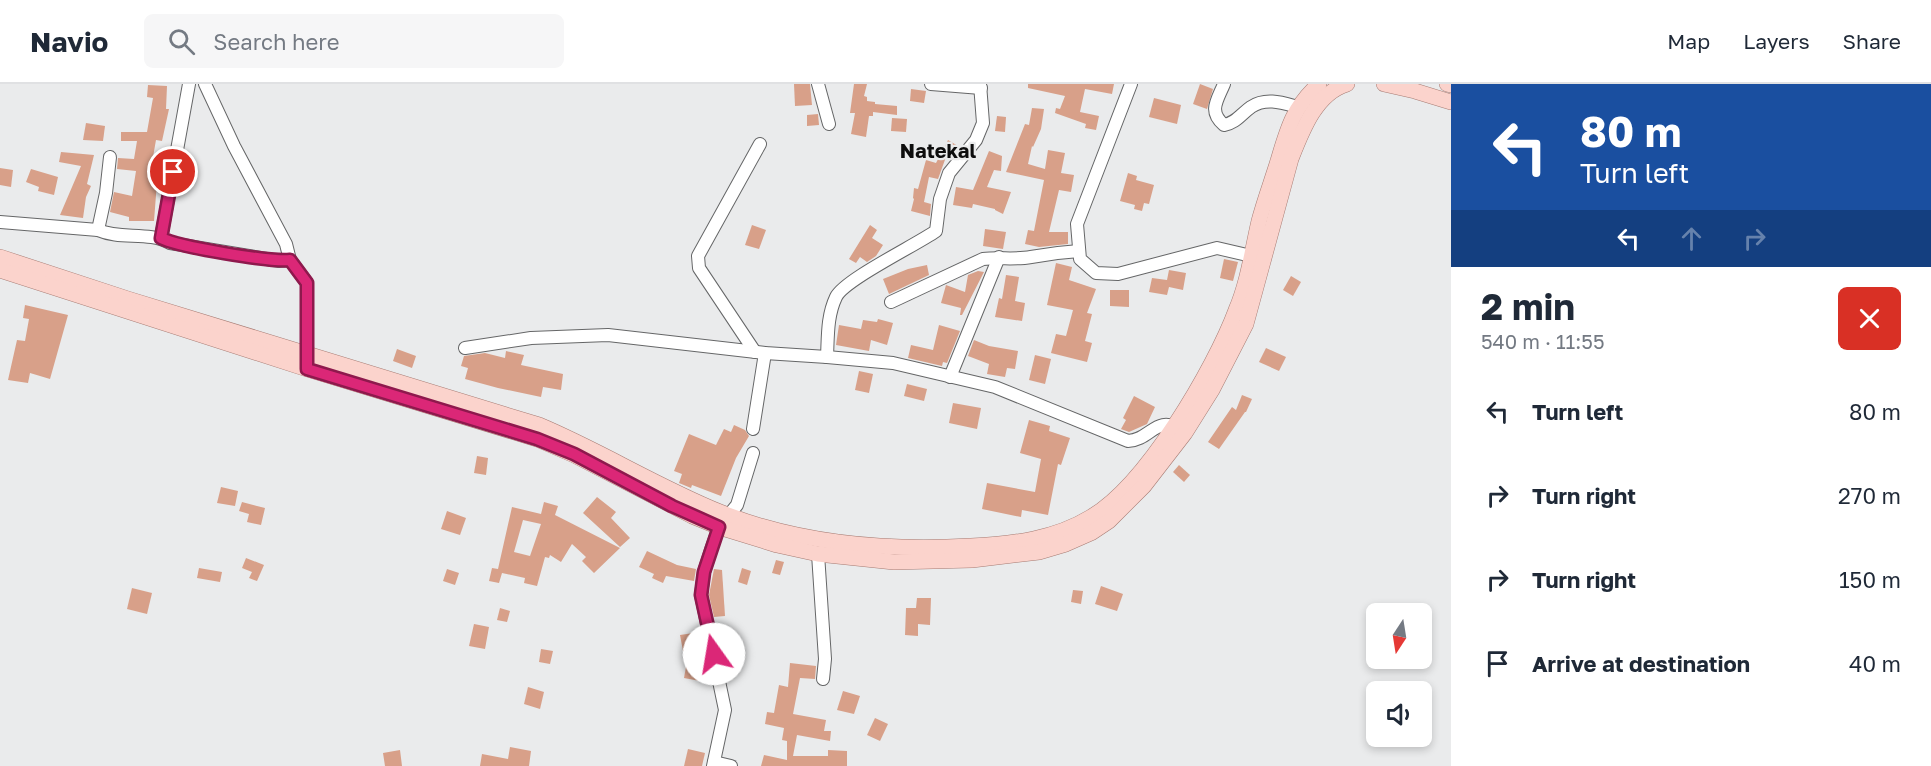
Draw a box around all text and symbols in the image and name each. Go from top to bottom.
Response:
search box [144,14,564,68]
text: Navio [30,25,108,58]
icon: search [165,25,198,58]
text: Search here [213,28,339,55]
text: Map [1667,28,1710,54]
text: Layers [1743,28,1810,54]
text: Share [1843,28,1901,54]
text: 80 m [1580,106,1681,156]
icon: left [1481,108,1559,186]
district label: Natekal [900,138,976,162]
pin [147,146,198,197]
icon: arrive [156,155,189,188]
text: Turn left [1580,157,1689,189]
icon: left [1612,222,1645,255]
icon: ahead [1675,222,1708,255]
icon: right [1738,222,1771,255]
text: 2 min [1481,285,1575,328]
button: close [1838,287,1901,350]
text: 540 m · 11:55 [1481,329,1605,353]
icon: left [1481,395,1514,428]
text: Turn left [1532,398,1623,425]
text: 80 m [1849,398,1901,425]
icon: right [1481,479,1514,512]
text: Turn right [1532,482,1636,509]
text: 270 m [1838,482,1901,509]
icon: right [1481,563,1514,596]
text: Turn right [1532,566,1636,593]
text: 150 m [1839,566,1901,593]
north arrow [1366,603,1432,669]
map controls [1366,603,1432,747]
position arrow [682,622,746,686]
icon: arrive [1481,647,1514,680]
text: Arrive at destination [1532,650,1750,677]
text: 40 m [1849,650,1901,677]
button: sound [1366,681,1432,747]

